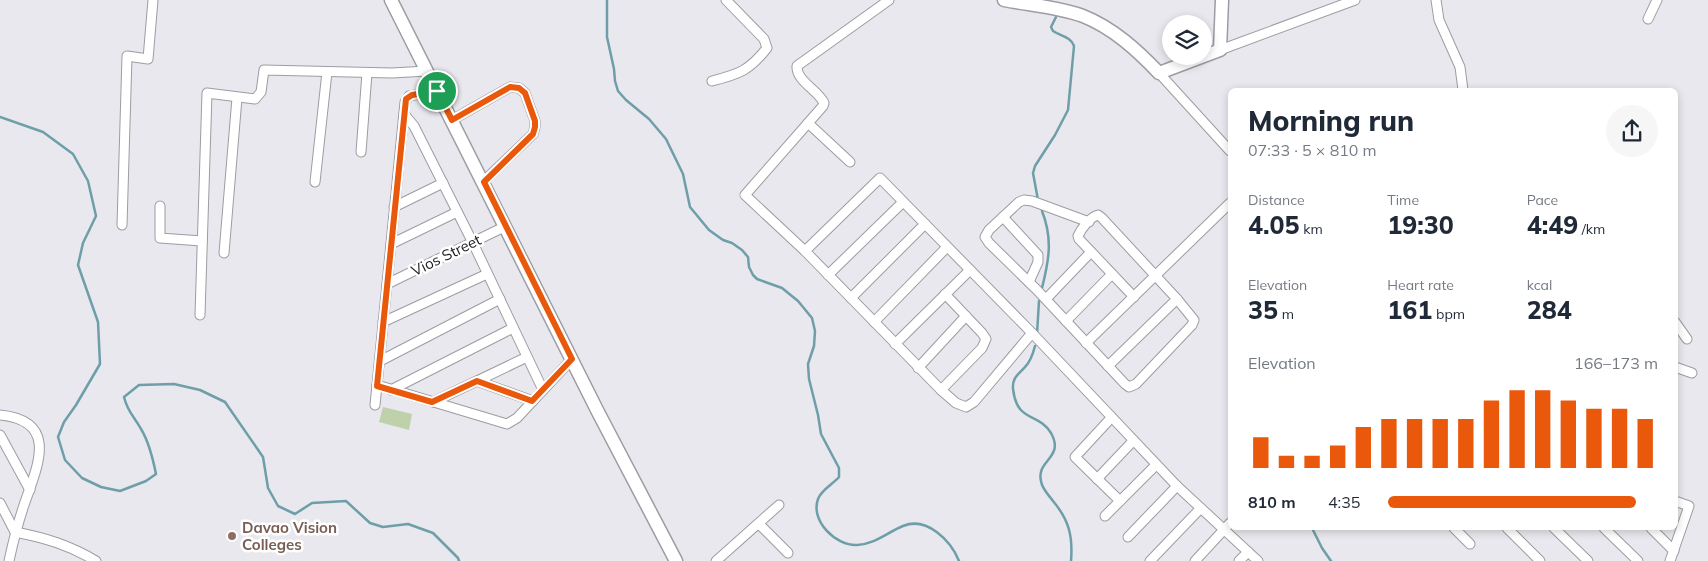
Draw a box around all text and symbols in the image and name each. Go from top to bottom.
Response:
map controls [1162,15,1212,65]
button: layers [1162,15,1212,65]
pin [416,70,458,112]
icon: arrive [423,77,451,105]
text: Morning run [1248,103,1414,138]
button: share [1606,105,1658,157]
text: 07:33 · 5 × 810 m [1248,140,1377,160]
text: Distance [1248,191,1305,209]
text: Time [1387,191,1419,209]
text: Pace [1527,191,1558,209]
text: 4.05 [1248,209,1300,240]
text: 19:30 [1387,209,1454,240]
text: 4:49 [1527,209,1578,240]
text: km [1300,220,1323,238]
text: /km [1578,220,1605,238]
street label: Vios Street [408,230,484,280]
text: Elevation [1248,276,1307,294]
text: Heart rate [1387,276,1454,294]
text: kcal [1527,276,1552,294]
text: 35 [1248,294,1278,325]
text: 161 [1387,294,1432,325]
text: 284 [1527,294,1572,325]
text: m [1278,305,1294,323]
text: bpm [1432,305,1465,323]
text: Elevation [1248,353,1316,373]
text: 166–173 m [1574,353,1658,373]
text: 810 m [1248,492,1296,512]
text: 4:35 [1328,492,1360,512]
place label: Davao Vision Colleges [242,518,337,554]
marker: Davao Vision Colleges [226,530,238,542]

